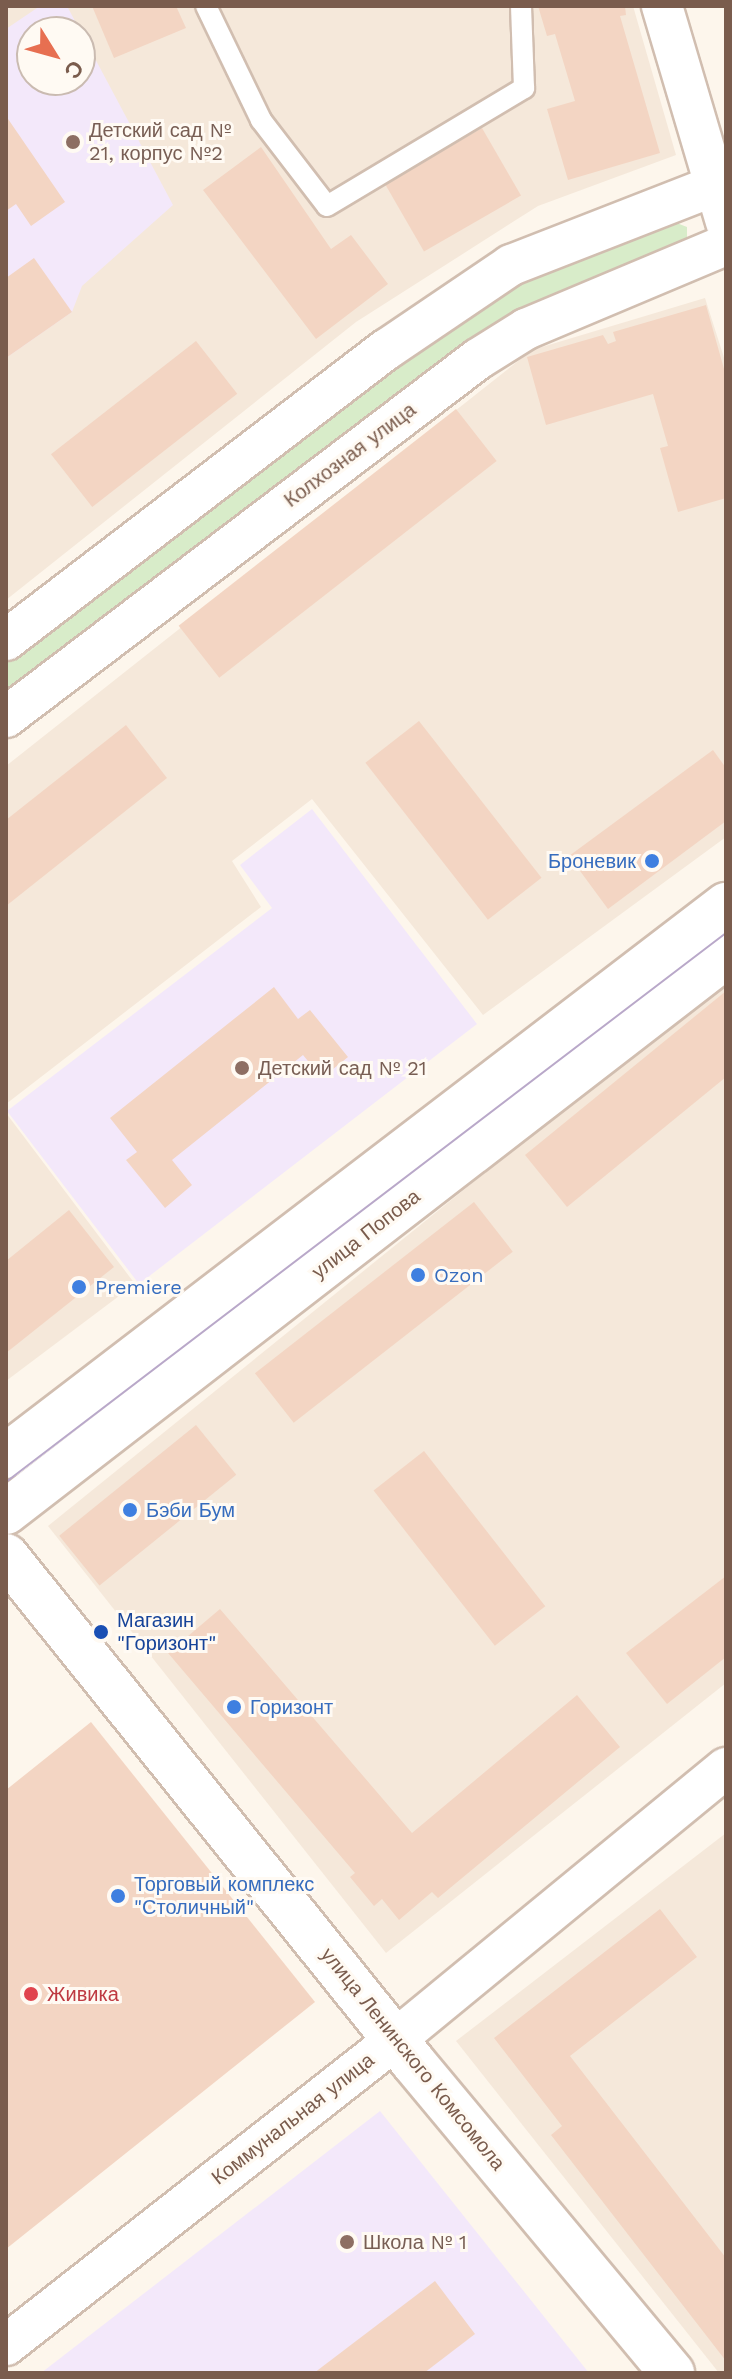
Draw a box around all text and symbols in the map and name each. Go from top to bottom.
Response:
north arrow [16,16,96,96]
text: С [59,56,89,83]
place label: Детский сад № 21, корпус №2 [89,118,231,165]
marker: Детский сад № 21, корпус №2 [64,133,82,151]
street label: Колхозная улица [279,398,421,512]
place label: Броневик [548,849,636,873]
marker: Броневик [643,852,661,870]
place label: Детский сад № 21 [258,1056,427,1080]
marker: Детский сад № 21 [233,1059,251,1077]
street label: улица Попова [307,1184,425,1284]
place label: Ozon [434,1263,484,1287]
marker: Ozon [409,1266,427,1284]
place label: Premiere [95,1275,182,1299]
marker: Premiere [70,1278,88,1296]
place label: Бэби Бум [146,1498,235,1522]
marker: Бэби Бум [121,1501,139,1519]
place label: Магазин "Горизонт" [117,1608,216,1655]
marker: Магазин "Горизонт" [92,1623,110,1641]
place label: Горизонт [250,1695,333,1719]
marker: Горизонт [225,1698,243,1716]
place label: Торговый комплекс "Столичный" [134,1872,314,1919]
marker: Торговый комплекс "Столичный" [109,1887,127,1905]
street label: улица Ленинского Комсомола [316,1943,510,2175]
place label: Живика [47,1982,119,2006]
marker: Живика [22,1985,40,2003]
street label: Коммунальная улица [207,2048,379,2190]
place label: Школа № 1 [363,2230,467,2254]
marker: Школа № 1 [338,2233,356,2251]

